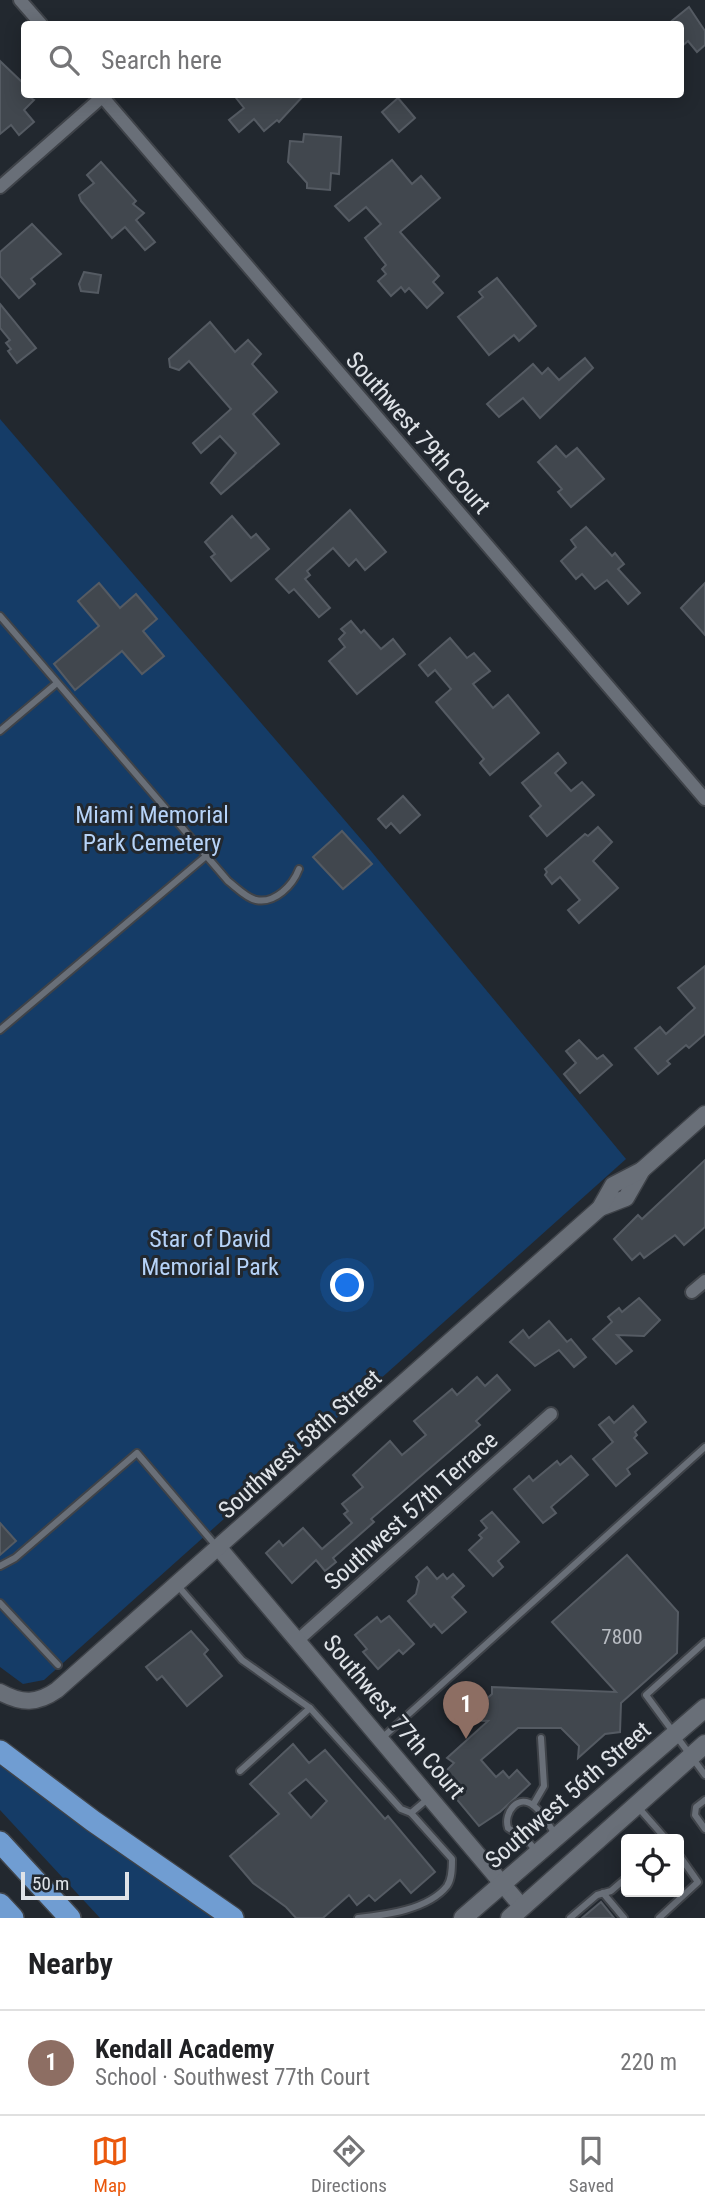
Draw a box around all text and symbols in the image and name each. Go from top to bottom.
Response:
search box [21,21,684,98]
icon: search [45,41,83,79]
text: Search here [101,45,222,75]
street label: Southwest 79th Court [340,346,496,520]
park label: Miami Memorial Park Cemetery [75,801,229,857]
park label: Star of David Memorial Park [141,1225,279,1281]
your location [330,1268,364,1302]
street label: Southwest 58th Street [213,1364,387,1524]
street label: Southwest 57th Terrace [319,1426,503,1596]
house number: 7800 [601,1625,643,1649]
street label: Southwest 77th Court [317,1629,471,1805]
pin: 1 [443,1681,489,1739]
street label: Southwest 56th Street [480,1716,656,1874]
map controls [621,1834,684,1897]
button: locate [621,1834,684,1897]
scale bar [21,1869,130,1901]
text: 50 m [32,1872,69,1895]
text: Nearby [28,1946,113,1981]
text: Kendall Academy [95,2034,274,2064]
text: 1 [45,2049,57,2076]
text: 220 m [620,2049,677,2076]
text: School · Southwest 77th Court [95,2064,370,2091]
tab: Map [91,2132,129,2197]
tab: Directions [311,2132,387,2197]
tab: Saved [569,2132,614,2197]

